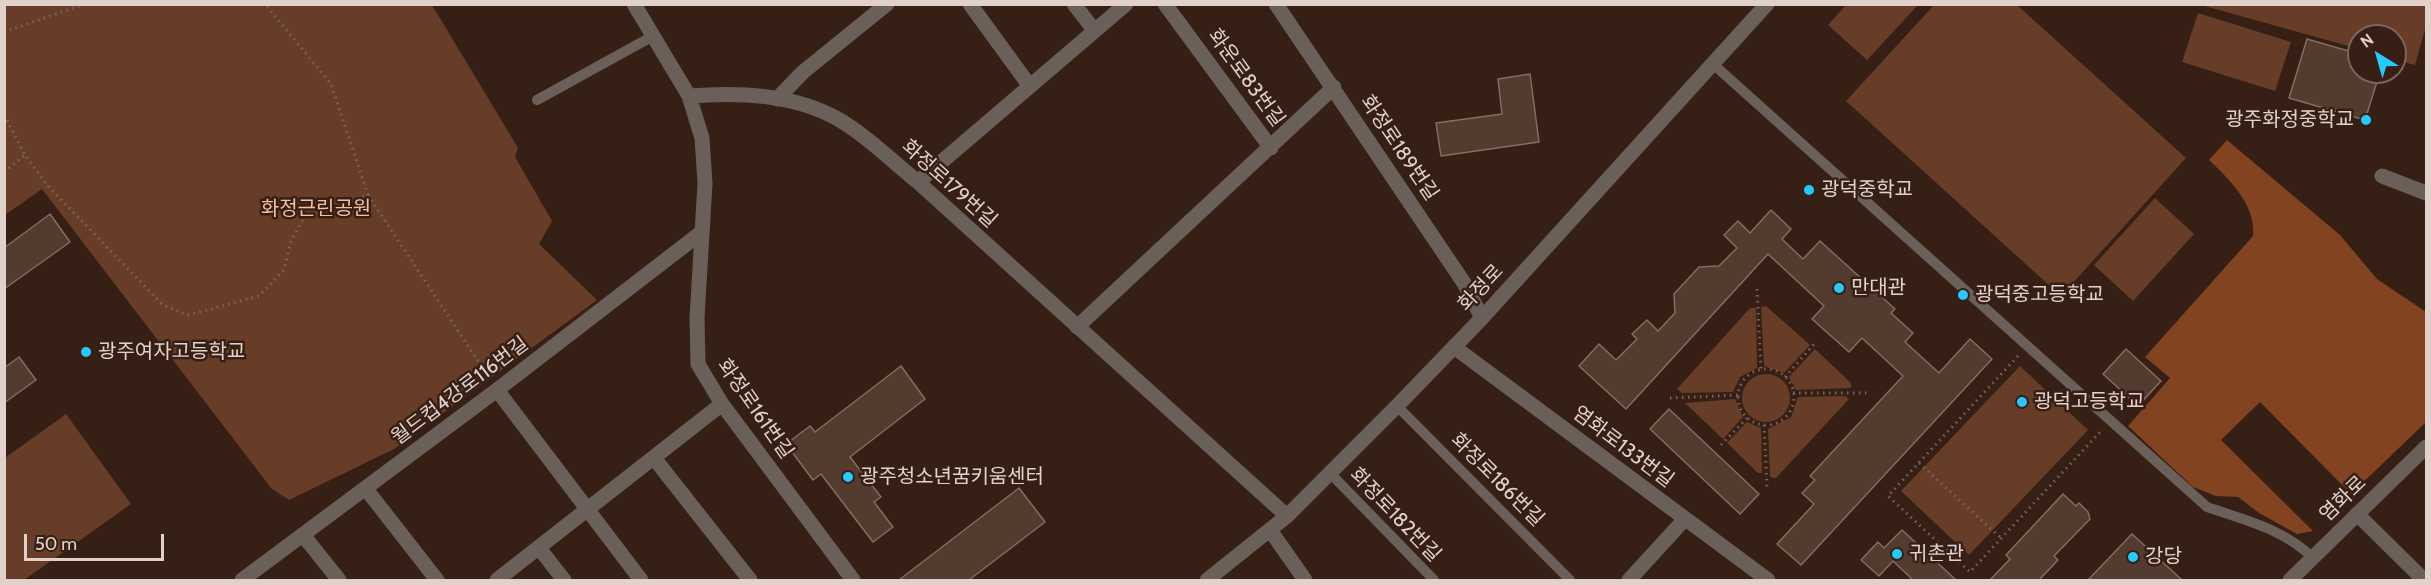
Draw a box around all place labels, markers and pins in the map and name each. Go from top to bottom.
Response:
place label: 광주화정중학교 [2225,108,2354,132]
marker: 광주화정중학교 [2359,113,2373,127]
place label: 광덕중학교 [1821,178,1913,202]
marker: 광덕중학교 [1802,183,1816,197]
place label: 만대관 [1851,276,1906,300]
marker: 만대관 [1832,281,1846,295]
place label: 광덕중고등학교 [1975,283,2104,307]
marker: 광덕중고등학교 [1956,288,1970,302]
place label: 광주여자고등학교 [98,340,245,364]
marker: 광주여자고등학교 [79,345,93,359]
place label: 광덕고등학교 [2034,390,2144,414]
marker: 광덕고등학교 [2015,395,2029,409]
place label: 광주청소년꿈키움센터 [860,465,1044,489]
marker: 광주청소년꿈키움센터 [841,470,855,484]
place label: 귀촌관 [1909,542,1964,566]
place label: 강당 [2145,545,2182,569]
marker: 귀촌관 [1890,547,1904,561]
marker: 강당 [2126,550,2140,564]

